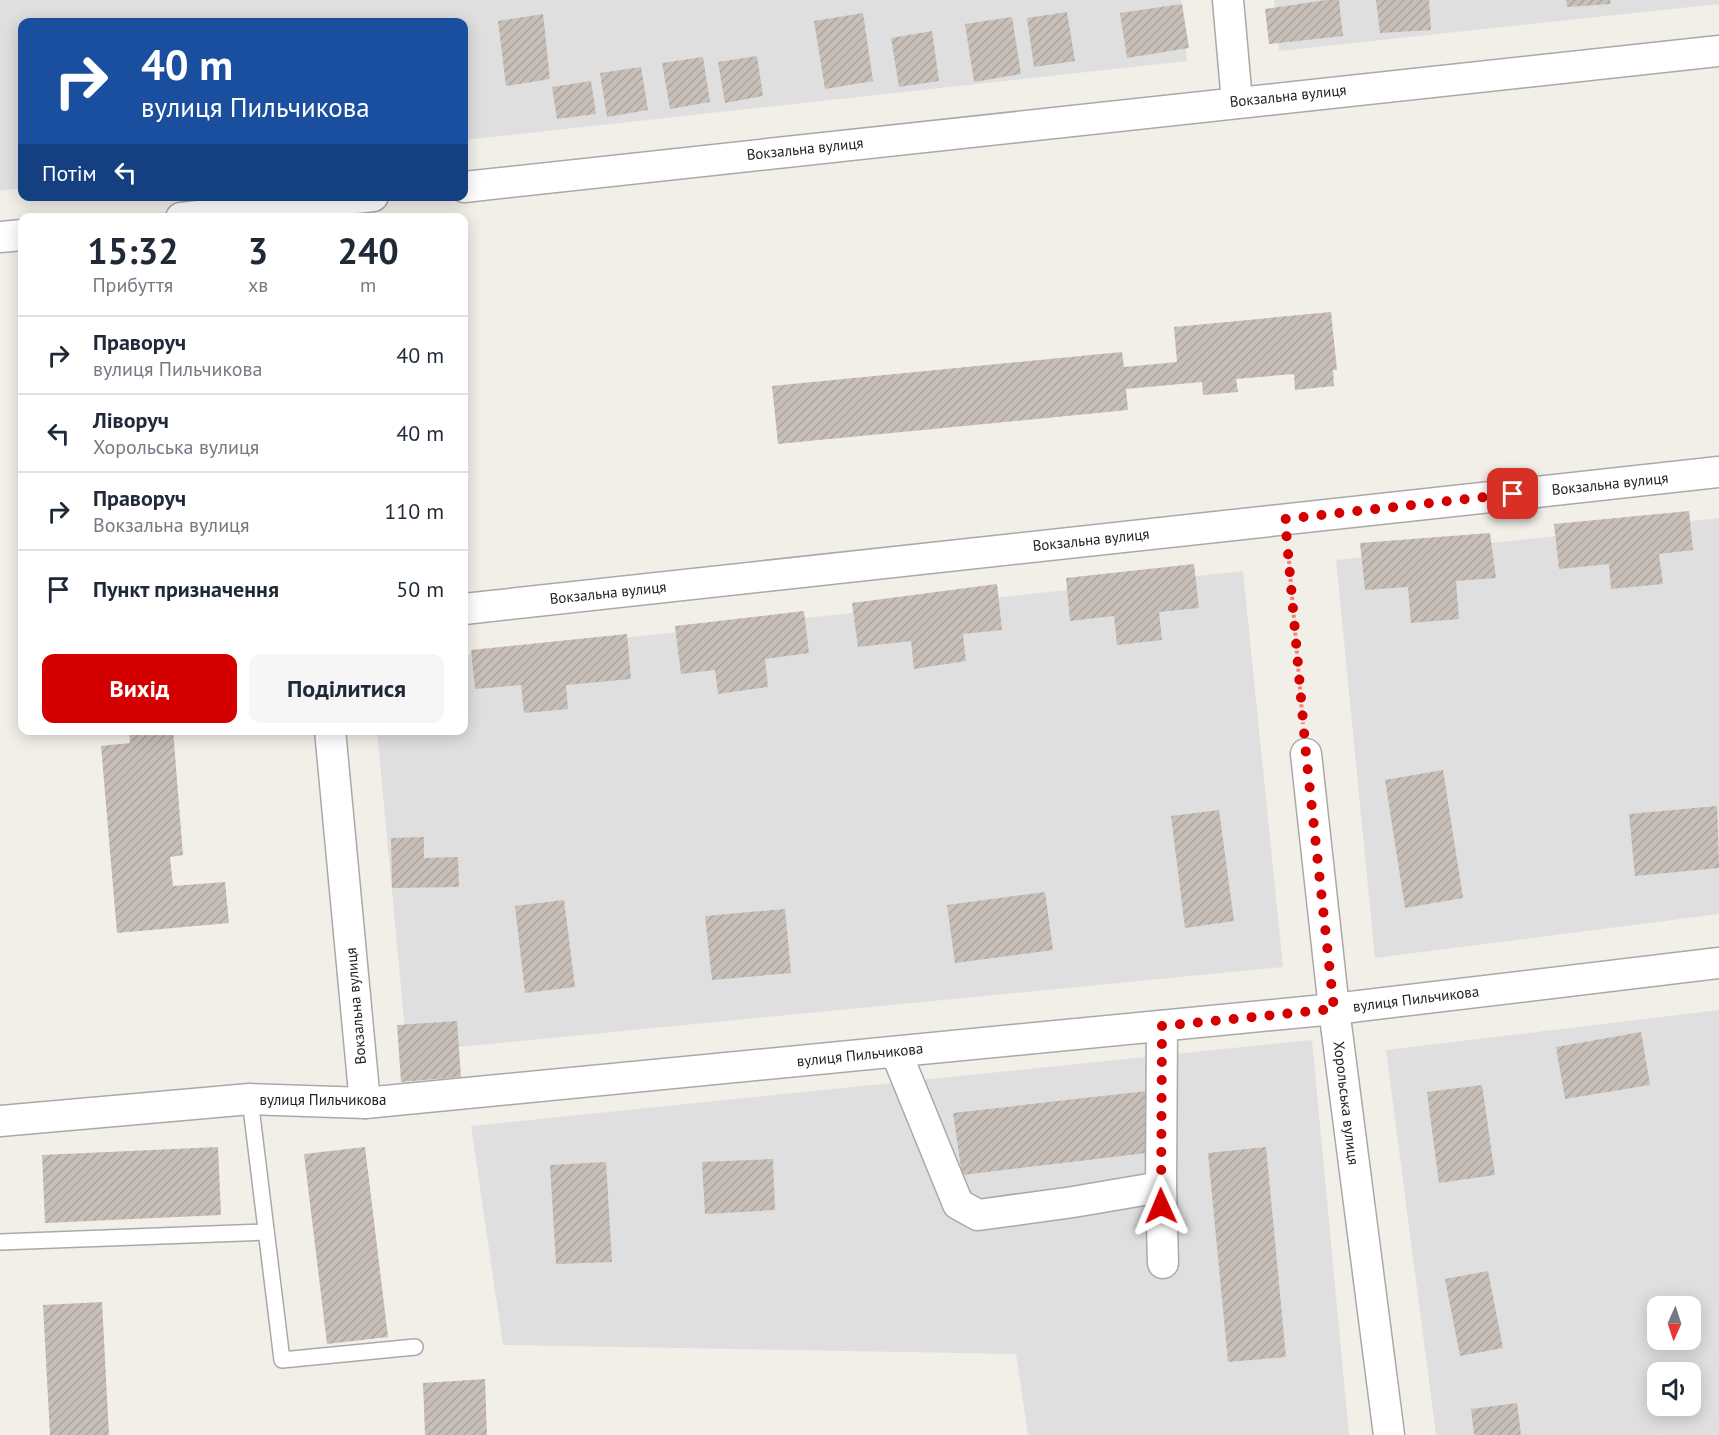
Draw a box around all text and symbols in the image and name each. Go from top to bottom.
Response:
text: 40 m [141,37,233,92]
icon: right [42,42,120,120]
street label: Вокзальна вулиця [1229,80,1347,111]
text: вулиця Пильчикова [141,90,370,124]
street label: Вокзальна вулиця [746,133,864,164]
icon: left [109,156,142,189]
text: Потім [42,159,97,187]
text: 15:32 [87,227,179,274]
text: 3 [248,227,268,274]
text: 240 [337,227,399,274]
text: Прибуття [92,272,173,298]
text: хв [248,272,268,298]
text: m [360,272,376,298]
text: Праворуч [93,328,186,356]
icon: right [42,339,75,372]
text: 40 m [396,341,444,369]
text: вулиця Пильчикова [93,356,262,382]
text: Ліворуч [93,406,169,434]
icon: left [42,417,75,450]
text: 40 m [396,419,444,447]
text: Хорольська вулиця [93,434,259,460]
pin [1487,468,1538,519]
street label: Вокзальна вулиця [1551,468,1669,499]
icon: arrive [1496,477,1529,510]
text: Праворуч [93,484,186,512]
icon: right [42,495,75,528]
text: 110 m [384,497,444,525]
text: Вокзальна вулиця [93,512,250,538]
street label: Вокзальна вулиця [1032,524,1150,555]
icon: arrive [42,573,75,606]
text: Пункт призначення [93,575,279,603]
text: 50 m [396,575,444,603]
street label: Вокзальна вулиця [549,577,667,608]
button: Вихід [42,654,237,723]
button: Поділитися [249,654,444,723]
street label: Вокзальна вулиця [341,947,370,1065]
street label: вулиця Пильчикова [1352,981,1480,1016]
street label: вулиця Пильчикова [796,1038,924,1071]
street label: Хорольська вулиця [1329,1040,1364,1166]
street label: вулиця Пильчикова [259,1090,387,1109]
position arrow [1129,1174,1193,1238]
north arrow [1647,1296,1701,1350]
map controls [1647,1296,1701,1416]
button: sound [1647,1362,1701,1416]

